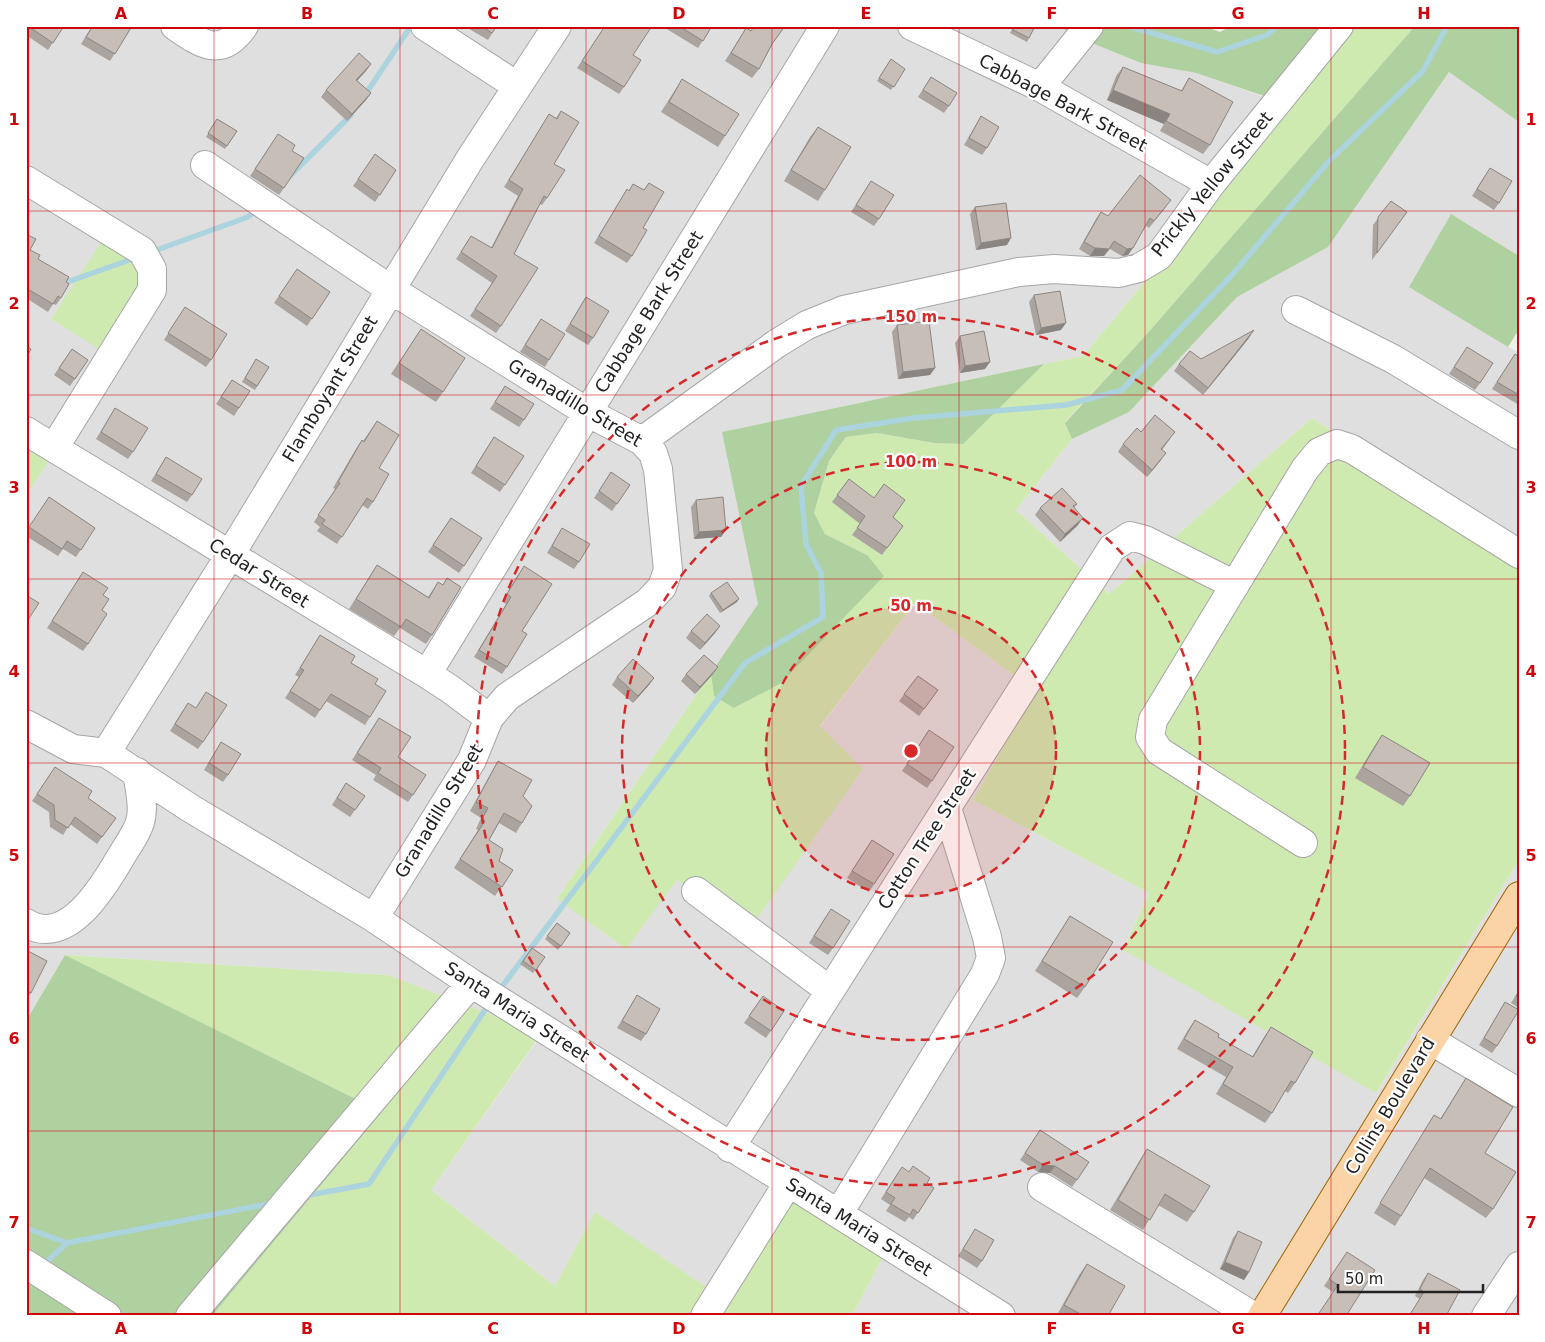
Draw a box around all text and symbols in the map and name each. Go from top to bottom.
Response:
text: A [115,4,128,23]
text: B [301,4,313,23]
text: C [487,4,499,23]
text: D [672,4,686,23]
text: E [861,4,871,23]
text: F [1047,4,1057,23]
text: G [1231,4,1245,23]
text: H [1417,4,1431,23]
street label: Cabbage Bark Street [976,49,1151,156]
street label: Prickly Yellow Street [1147,107,1277,260]
text: 1 [8,110,20,129]
text: 1 [1525,110,1537,129]
street label: Cabbage Bark Street [590,227,707,397]
text: 2 [8,294,20,313]
text: 2 [1525,294,1537,313]
text: 150 m [885,308,937,326]
street label: Flamboyant Street [278,312,382,466]
street label: Granadillo Street [504,354,646,451]
text: 100 m [885,453,937,471]
text: 3 [8,478,20,497]
text: 3 [1525,478,1537,497]
street label: Cedar Street [205,533,313,612]
text: 50 m [890,597,932,615]
text: 4 [8,662,20,681]
text: 4 [1525,662,1537,681]
street label: Granadillo Street [390,740,487,882]
centre of rings [902,742,920,760]
street label: Cotton Tree Street [873,764,980,913]
text: 5 [8,846,20,865]
text: 5 [1525,846,1537,865]
street label: Santa Maria Street [441,957,593,1066]
text: 6 [8,1029,20,1048]
text: 6 [1525,1029,1537,1048]
street label: Collins Boulevard [1340,1033,1439,1178]
street label: Santa Maria Street [782,1173,936,1280]
text: 7 [8,1213,20,1232]
text: 7 [1525,1213,1537,1232]
scale bar [1338,1262,1482,1294]
text: 50 m [1345,1270,1383,1288]
text: A [115,1319,128,1338]
text: B [301,1319,313,1338]
text: C [487,1319,499,1338]
text: D [672,1319,686,1338]
text: E [861,1319,871,1338]
text: F [1047,1319,1057,1338]
text: G [1231,1319,1245,1338]
text: H [1417,1319,1431,1338]

